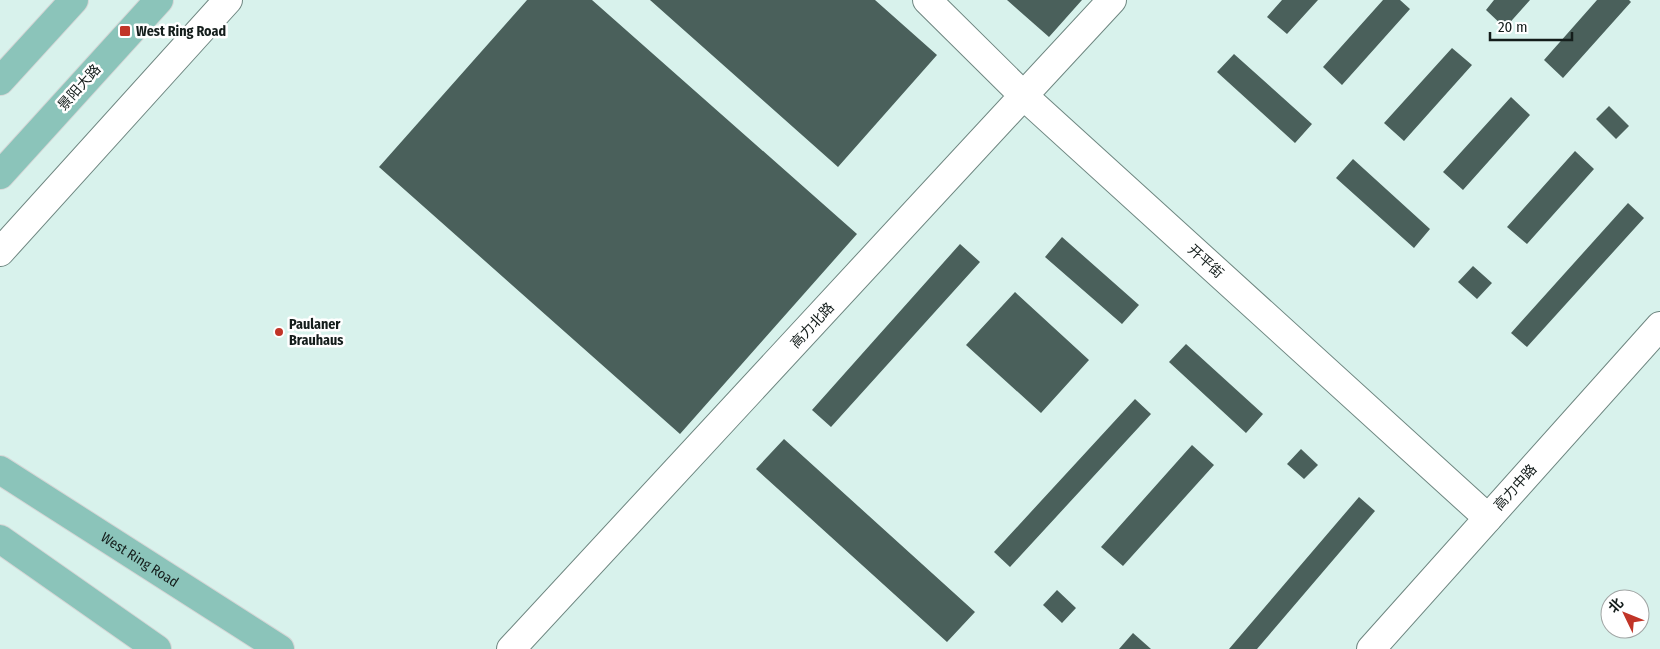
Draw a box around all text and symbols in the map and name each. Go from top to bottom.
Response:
scale bar [1490,10,1572,42]
text: 20 m [1498,18,1528,36]
place label: West Ring Road [136,23,226,40]
marker: West Ring Road [118,24,132,38]
street label: 景阳大路 [54,61,104,114]
street label: 开平街 [1184,241,1227,282]
street label: 高力北路 [787,299,838,352]
place label: Paulaner Brauhaus [289,316,343,349]
marker: Paulaner Brauhaus [273,326,285,338]
street label: 高力中路 [1490,461,1540,514]
street label: West Ring Road [98,529,182,591]
north arrow [1600,589,1650,639]
text: 北 [1605,595,1627,616]

